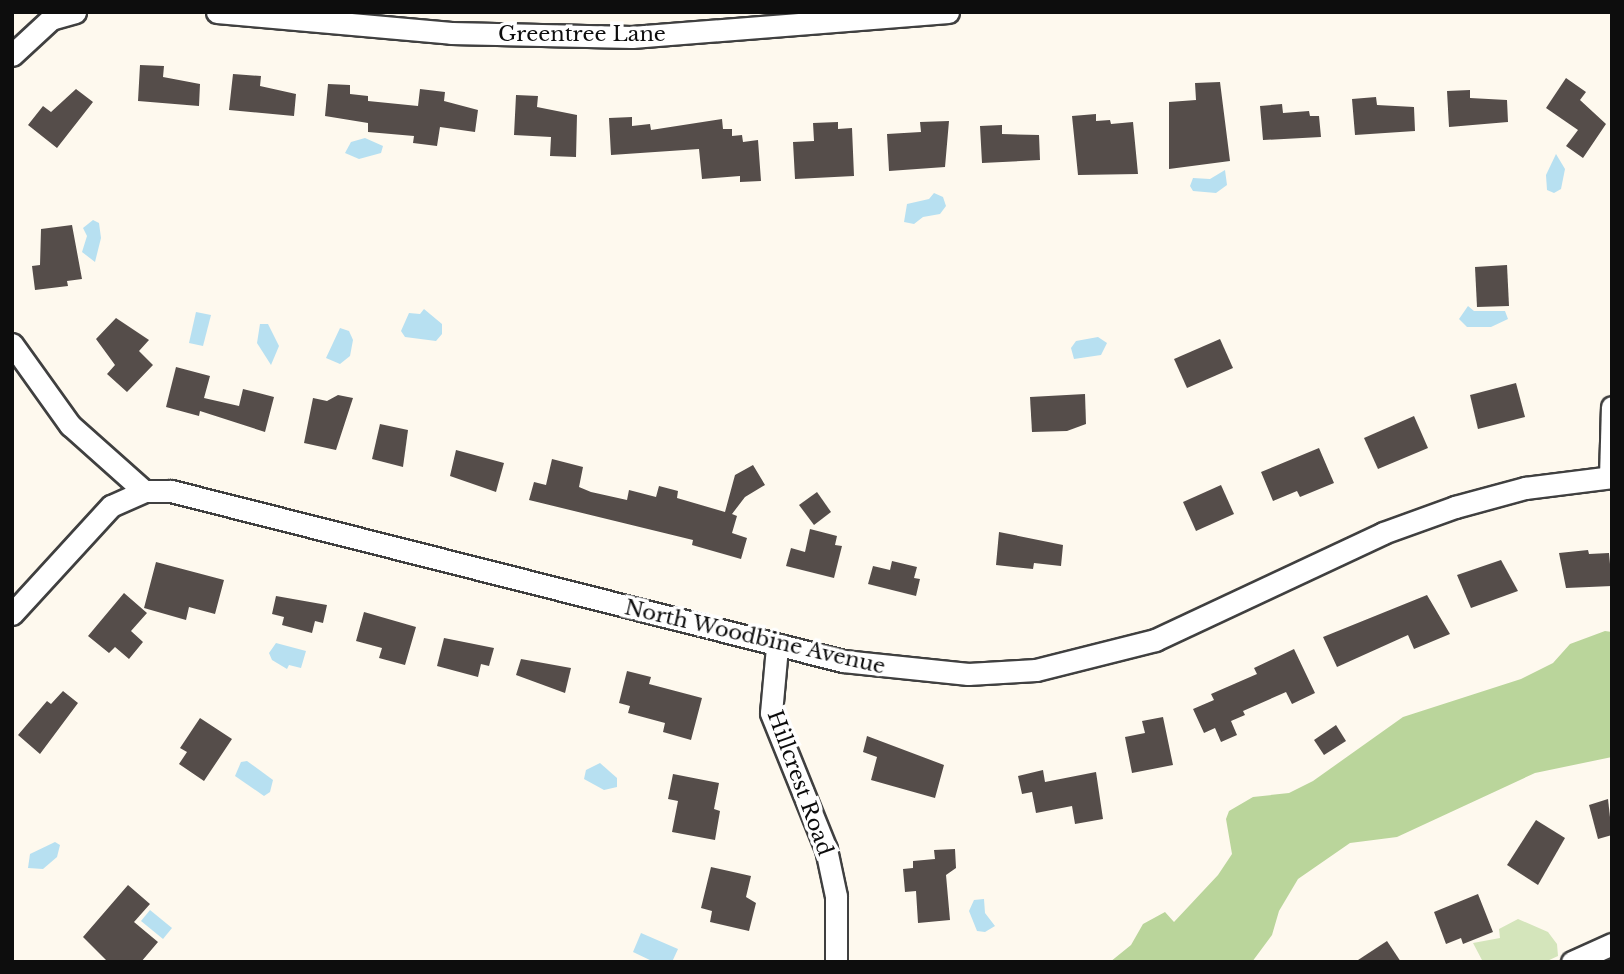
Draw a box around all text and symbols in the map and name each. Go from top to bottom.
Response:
street label: Greentree Lane [498,21,666,47]
street label: North Woodbine Avenue [621,595,889,679]
street label: Hillcrest Road [762,707,838,859]

